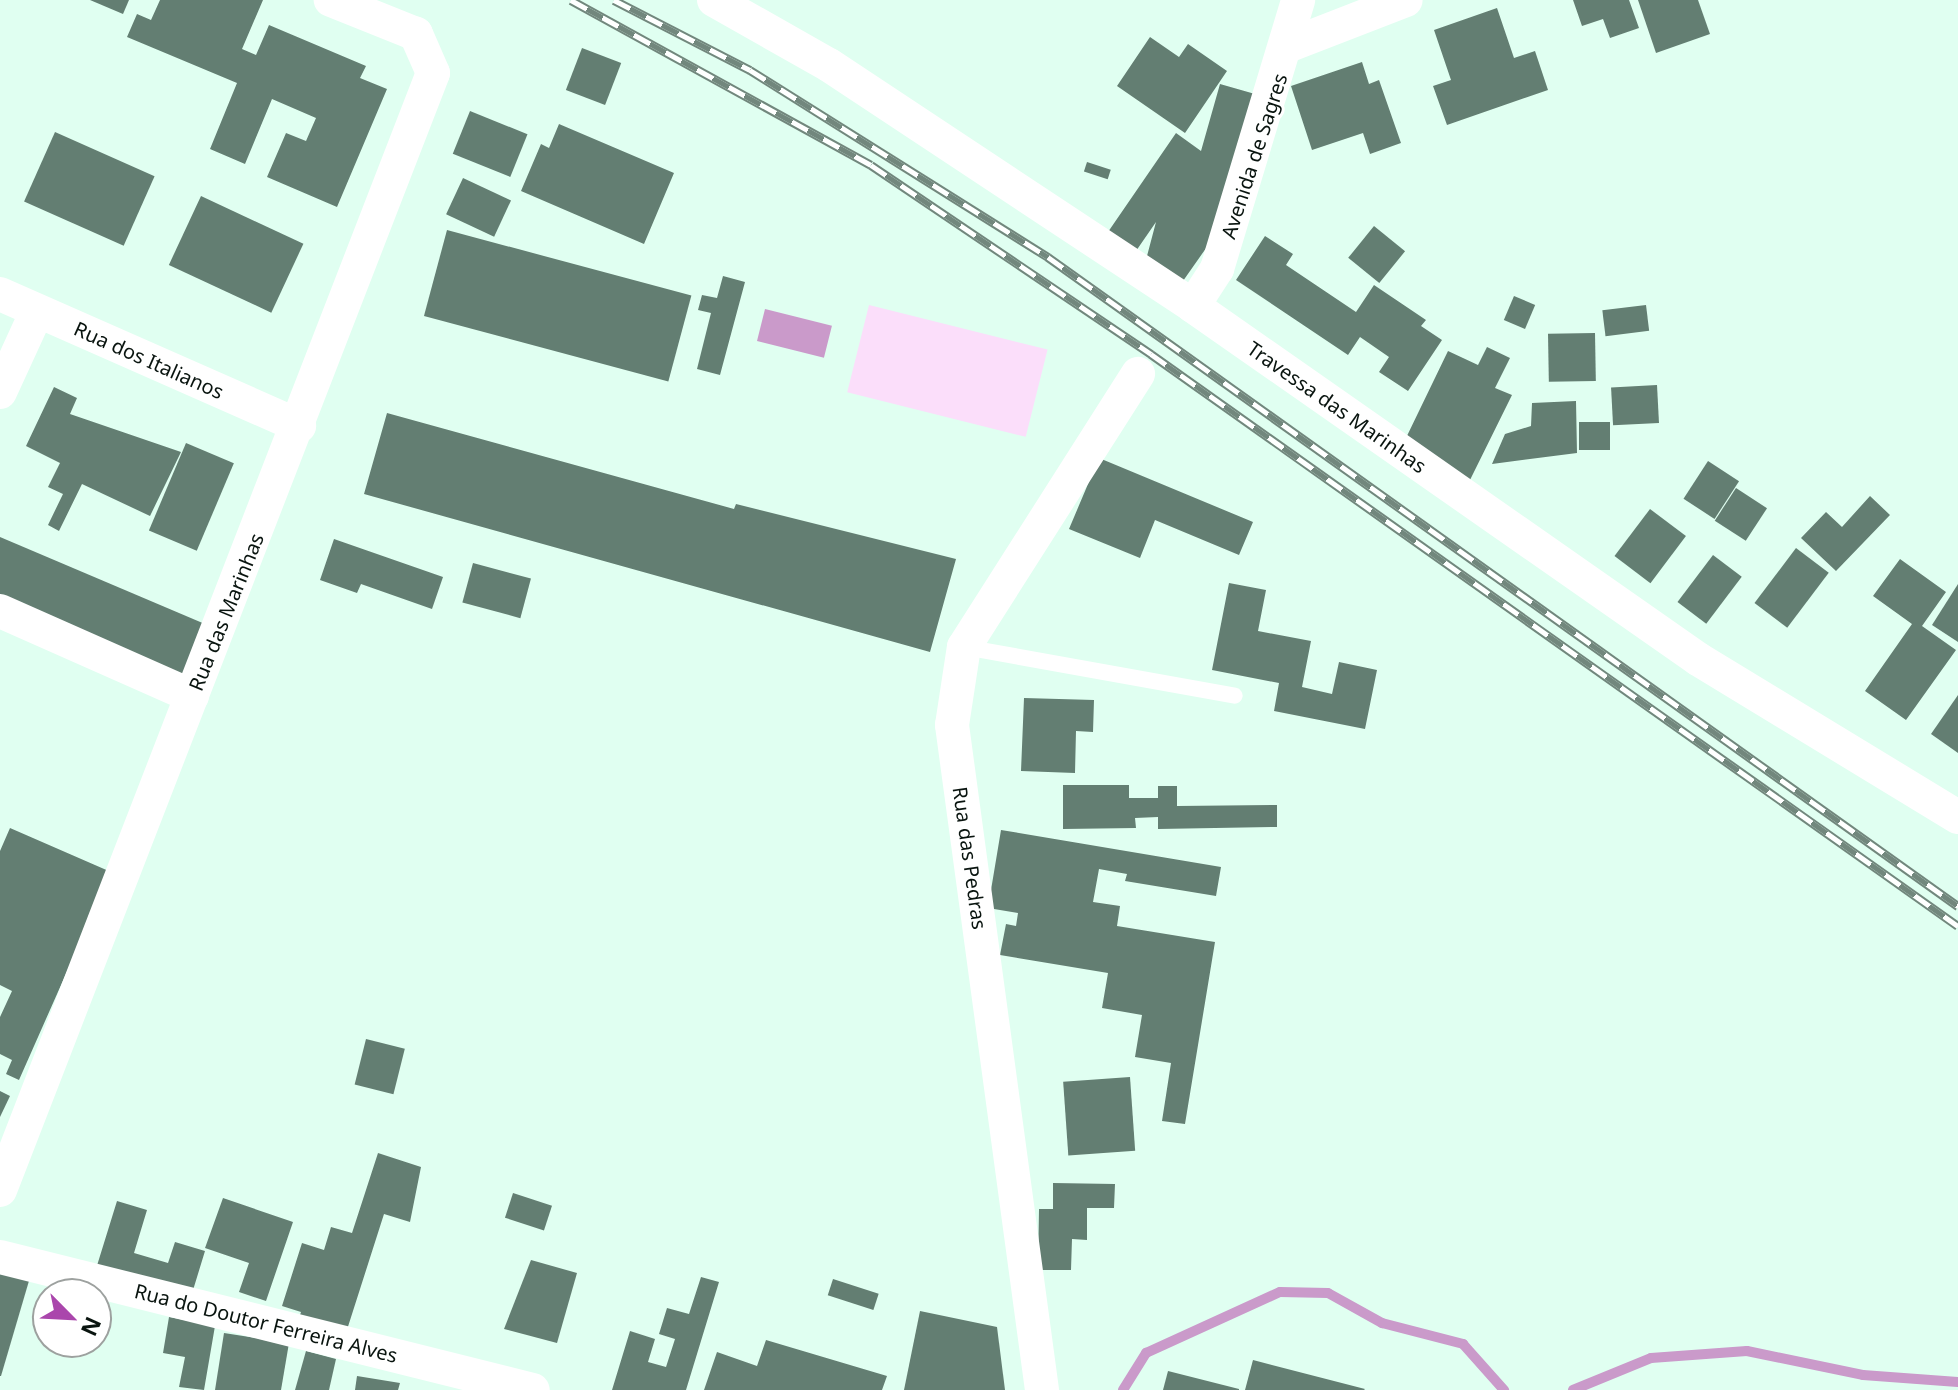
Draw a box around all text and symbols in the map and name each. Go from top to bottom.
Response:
street label: Avenida de Sagres [1216,70,1292,242]
street label: Rua dos Italianos [70,316,228,404]
street label: Travessa das Marinhas [1243,336,1431,478]
street label: Rua das Marinhas [183,530,269,694]
street label: Rua das Pedras [948,785,992,931]
north arrow [32,1278,112,1358]
street label: Rua do Doutor Ferreira Alves [132,1279,400,1367]
text: N [75,1313,109,1341]

